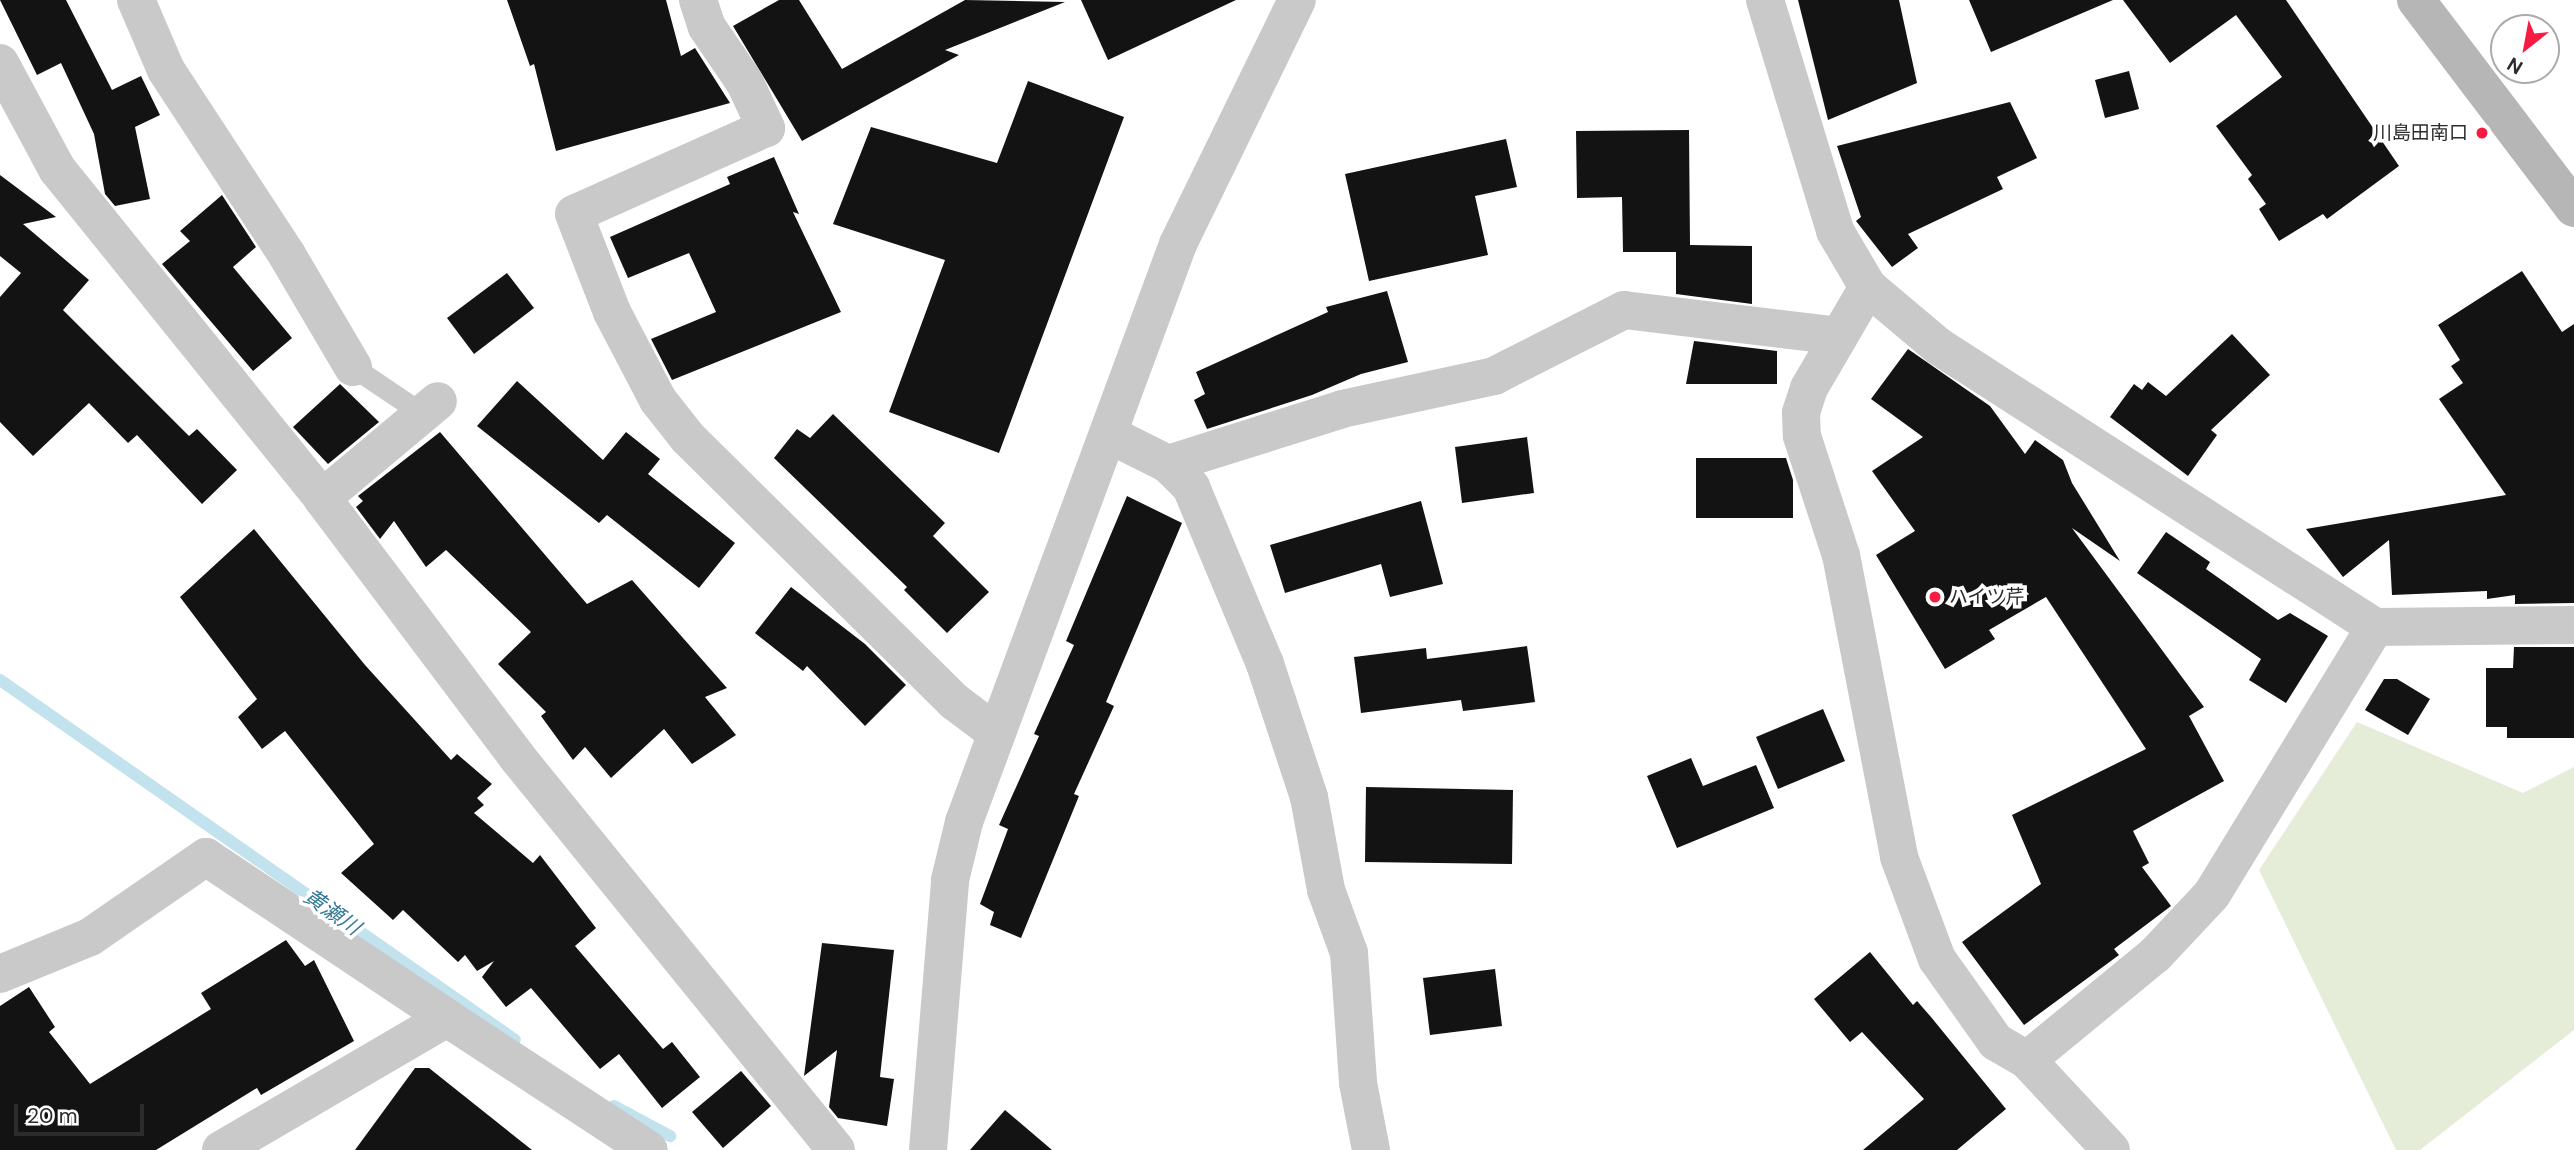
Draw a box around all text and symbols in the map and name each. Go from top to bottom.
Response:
north arrow [2490,14,2560,84]
text: N [2503,51,2527,80]
place label: 川島田南口 [2373,122,2468,144]
marker: 川島田南口 [2474,125,2490,141]
place label: ハイツ芹 [1949,586,2025,608]
marker: ハイツ芹 [1927,589,1943,605]
water label: 黄瀬川 [299,884,365,940]
scale bar [18,1090,147,1134]
text: 20 m [27,1102,78,1130]

